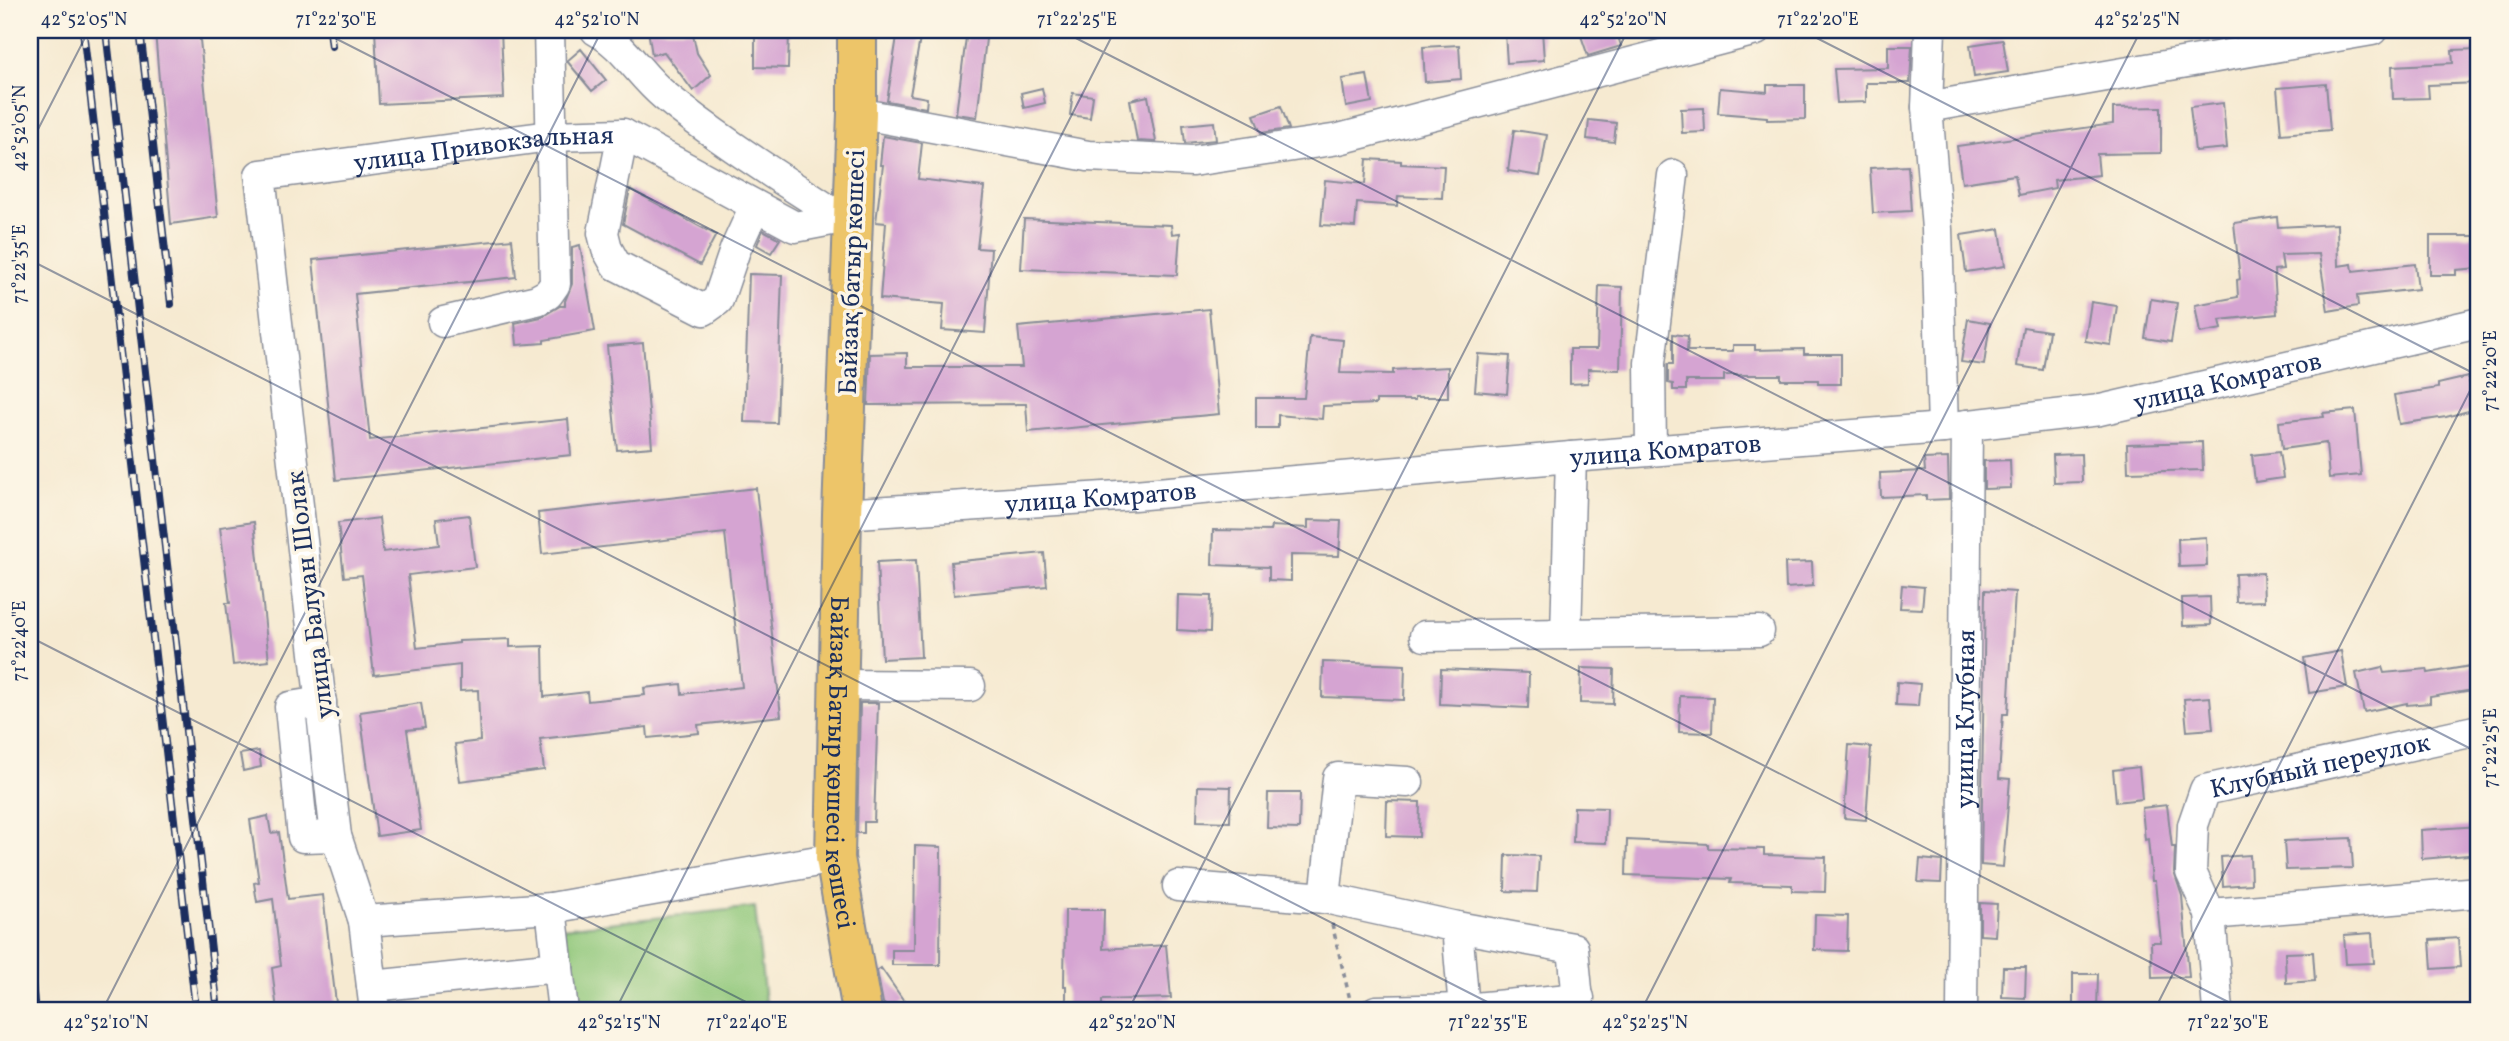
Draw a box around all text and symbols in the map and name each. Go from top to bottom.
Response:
text: 42°52'05"N [41,8,127,33]
text: 71°22'30"E [295,8,377,33]
text: 42°52'10"N [554,8,640,33]
text: 71°22'25"E [1037,8,1117,33]
text: 42°52'20"N [1579,8,1667,33]
text: 71°22'20"E [1777,8,1859,33]
text: 42°52'25"N [2094,8,2180,33]
text: 42°52'05"N [8,85,33,171]
street label: улица Привокзальная [352,118,614,182]
street label: Байзақ батыр көшесі [831,149,875,396]
text: 71°22'35"E [8,224,33,304]
text: 71°22'20"E [2479,330,2504,412]
street label: улица Комратов [2130,344,2325,422]
street label: улица Комратов [1568,426,1763,477]
street label: улица Балуан Шолак [278,469,344,721]
street label: улица Комратов [1004,474,1198,523]
street label: Байзақ Батыр қөшесі көшесі [815,595,863,932]
text: 71°22'40"E [8,600,33,682]
street label: улица Клубная [1948,629,1985,809]
text: 71°22'25"E [2479,708,2504,788]
street label: Клубный переулок [2207,725,2434,808]
text: 42°52'10"N [63,1011,149,1036]
text: 42°52'15"N [577,1011,661,1036]
text: 71°22'40"E [706,1011,788,1036]
text: 42°52'20"N [1088,1011,1176,1036]
text: 71°22'35"E [1448,1011,1528,1036]
text: 42°52'25"N [1602,1011,1688,1036]
text: 71°22'30"E [2187,1011,2269,1036]

